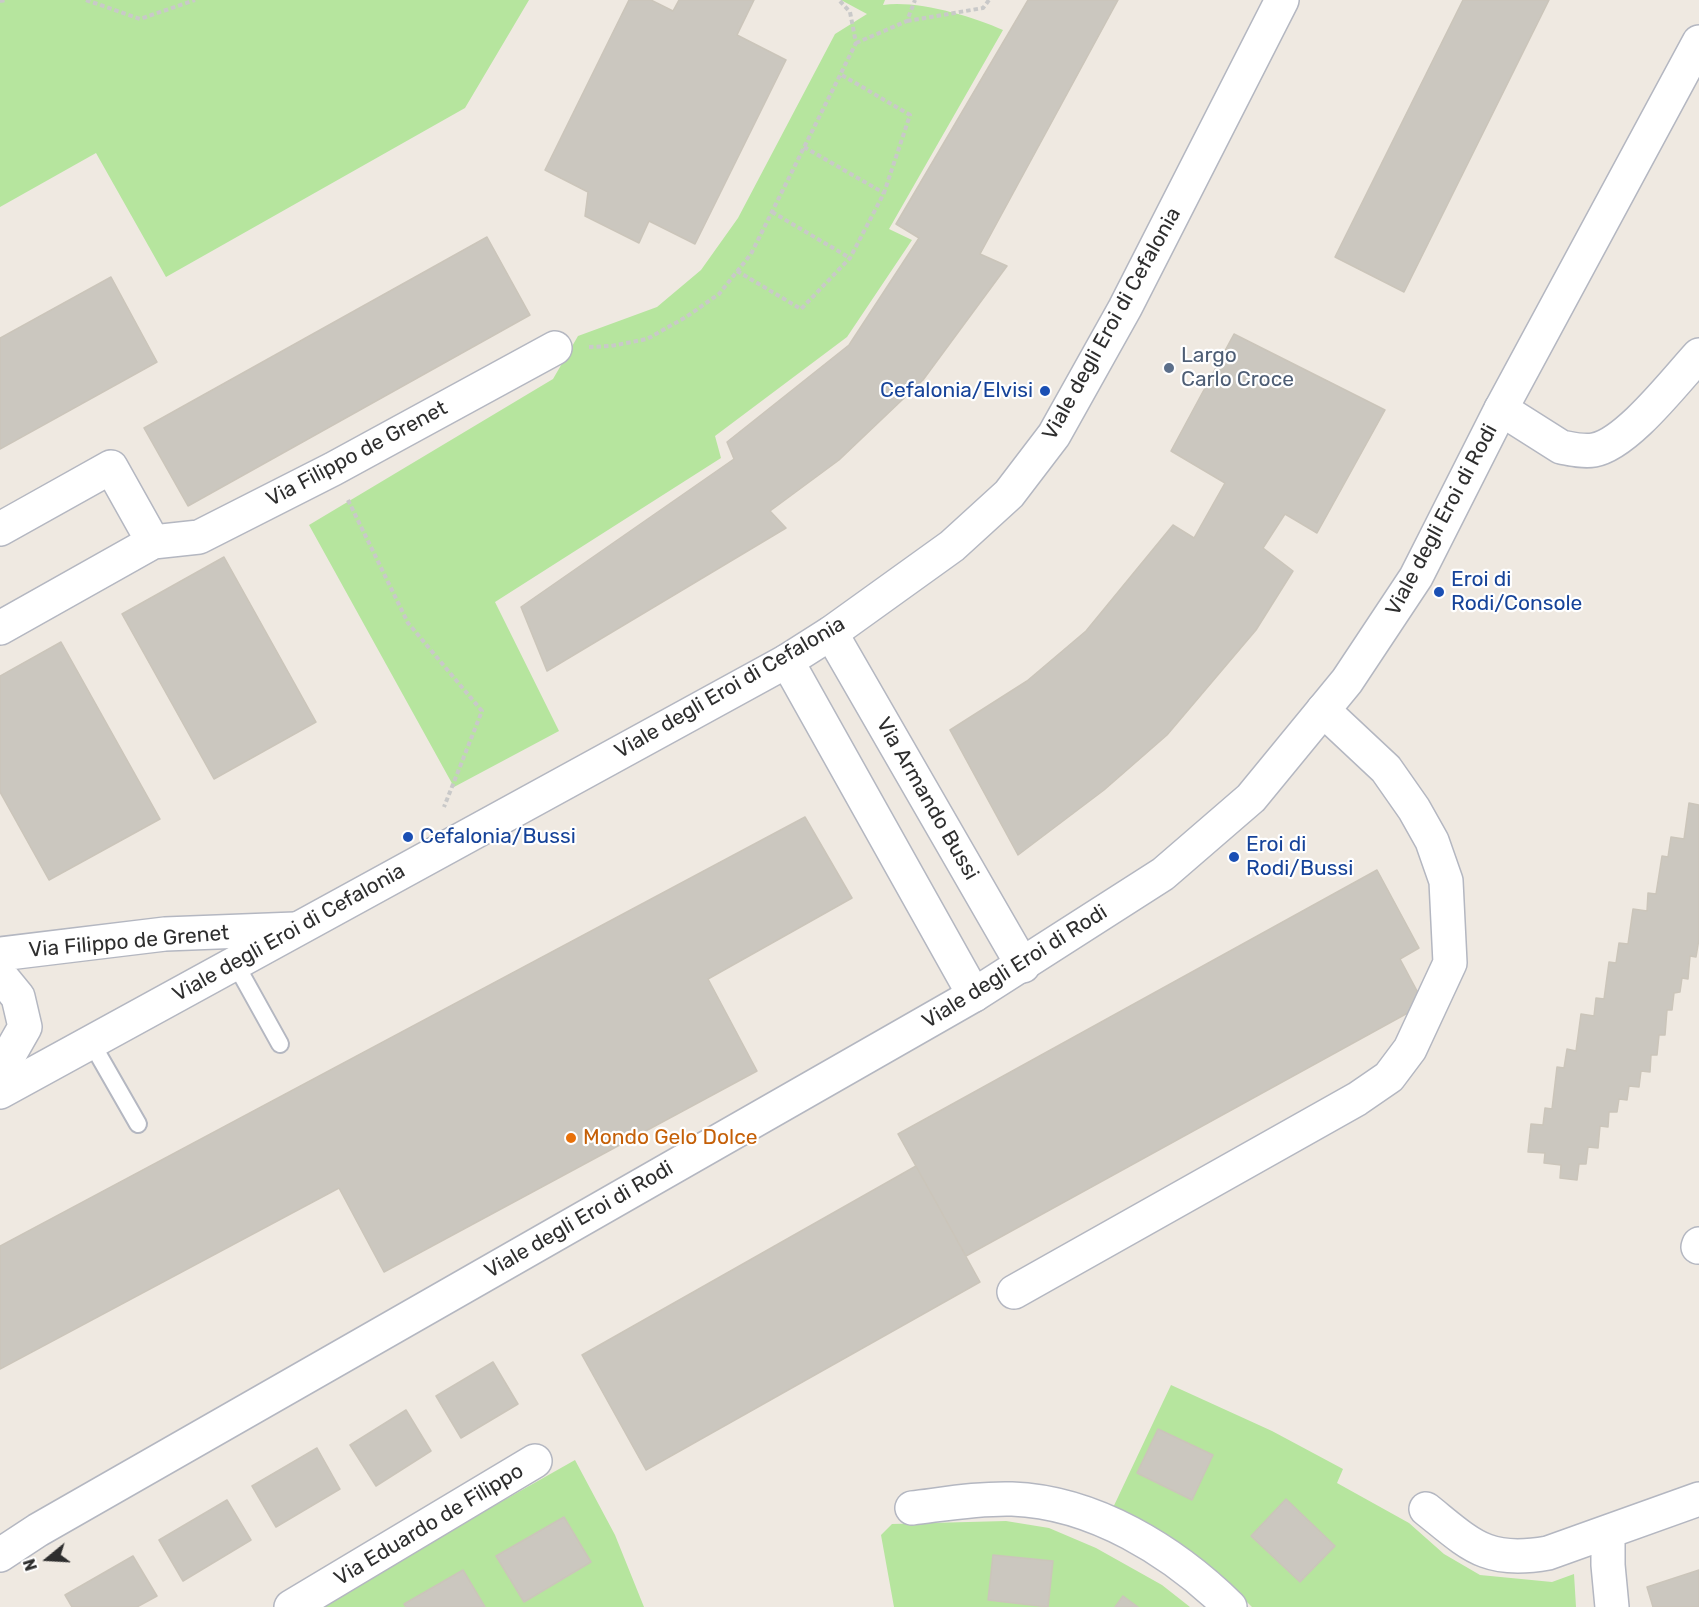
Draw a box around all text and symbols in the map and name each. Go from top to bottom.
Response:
street label: Viale degli Eroi di Cefalonia [1038,203,1186,445]
place label: Largo Carlo Croce [1181,343,1294,393]
marker: Largo Carlo Croce [1162,361,1176,375]
place label: Cefalonia/Elvisi [880,378,1033,404]
marker: Cefalonia/Elvisi [1038,384,1052,398]
street label: Via Filippo de Grenet [262,396,452,512]
street label: Viale degli Eroi di Rodi [1381,420,1503,620]
place label: Eroi di Rodi/Console [1451,567,1582,617]
marker: Eroi di Rodi/Console [1432,585,1446,599]
street label: Viale degli Eroi di Cefalonia [610,612,850,764]
street label: Via Armando Bussi [870,713,984,885]
place label: Cefalonia/Bussi [420,824,576,850]
marker: Cefalonia/Bussi [401,830,415,844]
place label: Eroi di Rodi/Bussi [1246,832,1353,882]
marker: Eroi di Rodi/Bussi [1227,850,1241,864]
street label: Viale degli Eroi di Cefalonia [168,859,410,1007]
street label: Viale degli Eroi di Rodi [918,900,1112,1034]
street label: Via Filippo de Grenet [28,921,230,963]
place label: Mondo Gelo Dolce [583,1125,757,1151]
marker: Mondo Gelo Dolce [564,1131,578,1145]
street label: Viale degli Eroi di Rodi [480,1156,678,1284]
street label: Via Eduardo de Filippo [330,1458,528,1592]
north arrow [18,1529,78,1589]
text: N [20,1556,41,1573]

